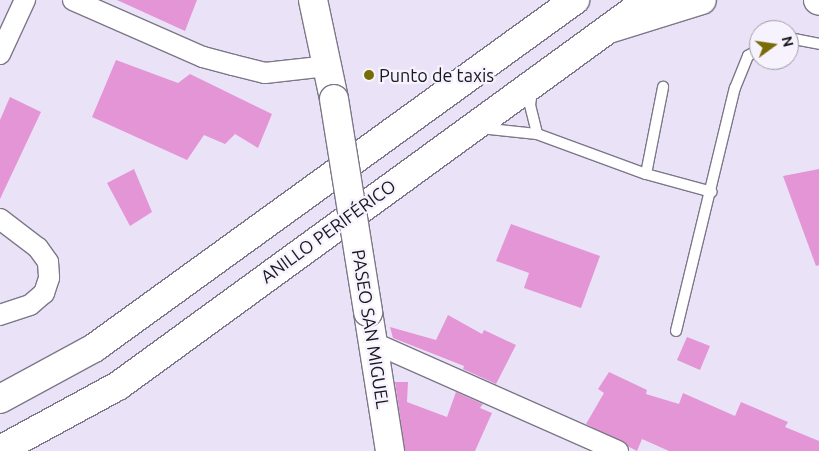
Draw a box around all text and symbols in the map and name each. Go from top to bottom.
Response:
north arrow [749,20,799,70]
text: N [779,35,797,49]
place label: Punto de taxis [379,64,494,86]
marker: Punto de taxis [363,69,375,81]
street label: ANILLO PERIFÉRICO [256,175,400,287]
street label: PASEO SAN MIGUEL [348,248,394,410]

